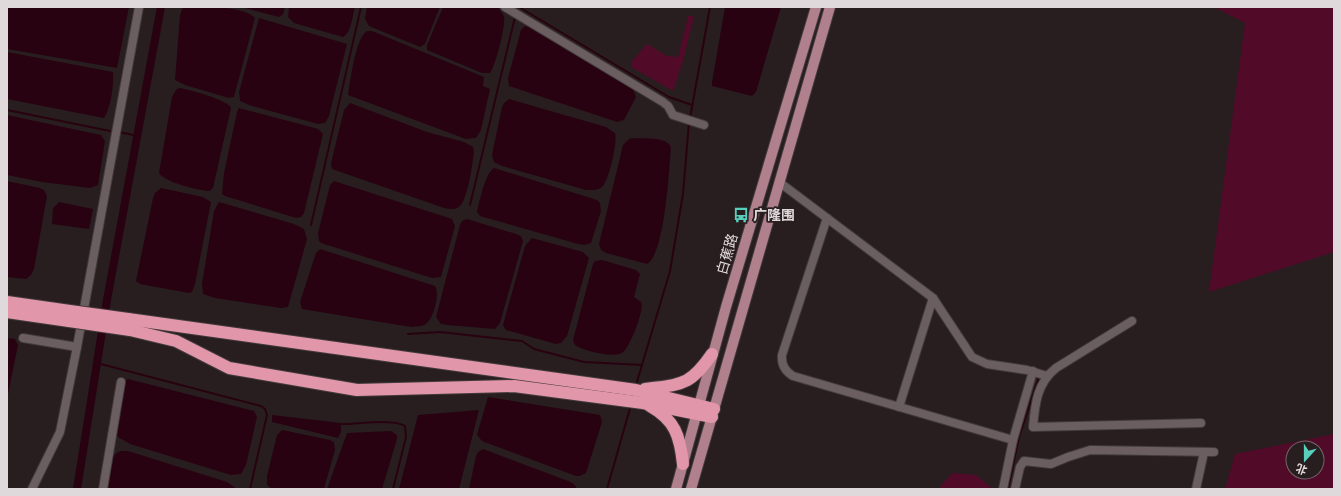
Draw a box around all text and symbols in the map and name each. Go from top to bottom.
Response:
place label: 广隆围 [753,205,795,224]
bus stop icon: 广隆围 [732,206,750,224]
street label: 白蕉路 [712,231,741,277]
north arrow [1285,440,1325,480]
text: 北 [1294,461,1309,478]

